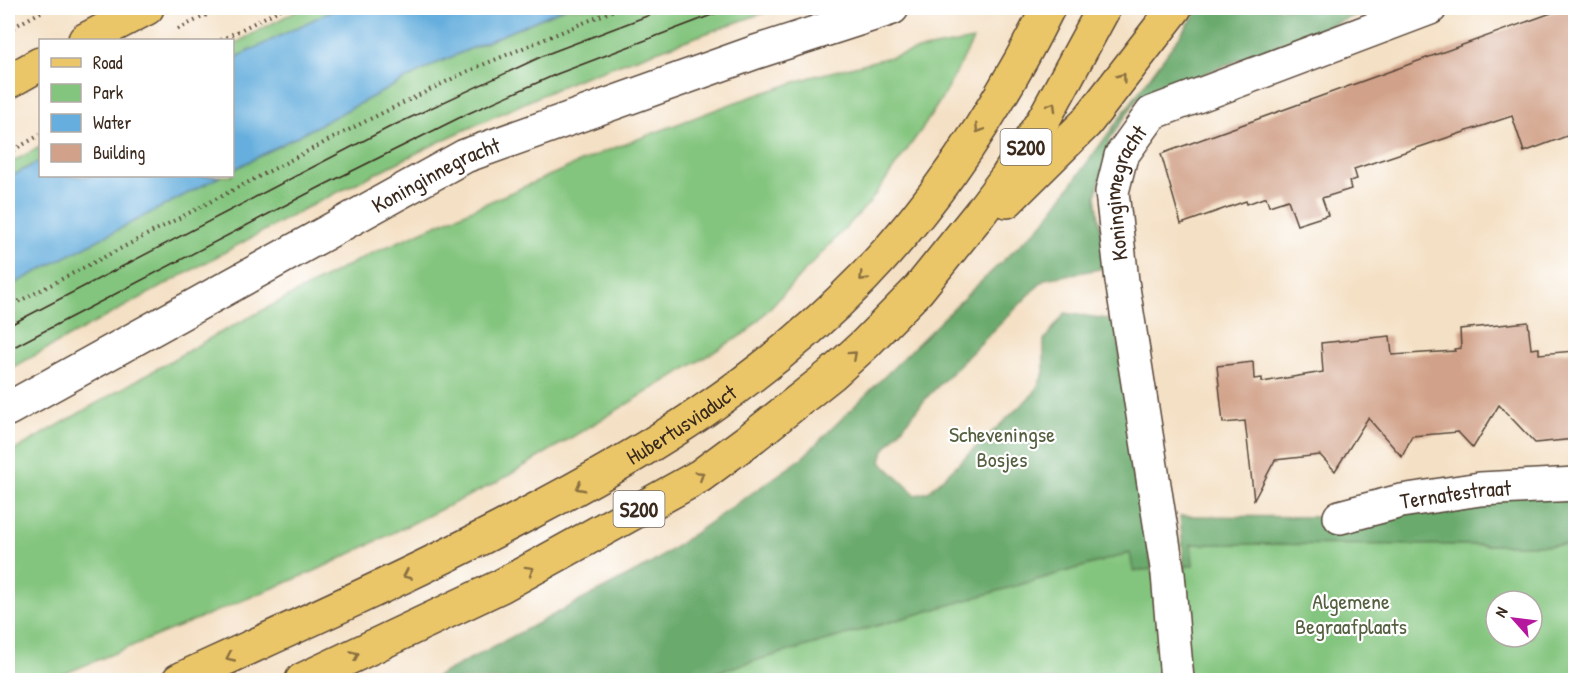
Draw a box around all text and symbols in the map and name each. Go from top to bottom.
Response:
legend [39,39,234,177]
text: Road [93,50,123,75]
one-way arrow [1114,73,1125,84]
text: Park [93,80,124,105]
one-way arrow [1044,102,1056,112]
text: Water [93,110,131,135]
street label: Koninginnegracht [1097,119,1154,262]
one-way arrow [975,122,986,133]
road number: S200 [1000,129,1052,165]
street label: Koninginnegracht [366,130,504,220]
text: Building [93,140,145,165]
one-way arrow [859,271,870,281]
one-way arrow [847,351,857,362]
street label: Hubertusviaduct [620,377,743,471]
park label: Scheveningse Bosjes [949,419,1055,474]
one-way arrow [693,471,704,482]
street label: Ternatestraat [1398,472,1512,516]
one-way arrow [576,480,587,491]
road number: S200 [614,491,664,527]
one-way arrow [524,566,534,577]
one-way arrow [402,567,413,579]
park label: Algemene Begraafplaats [1295,586,1407,641]
north arrow [1484,589,1544,649]
text: N [1489,603,1513,621]
one-way arrow [225,650,236,662]
one-way arrow [348,651,359,663]

